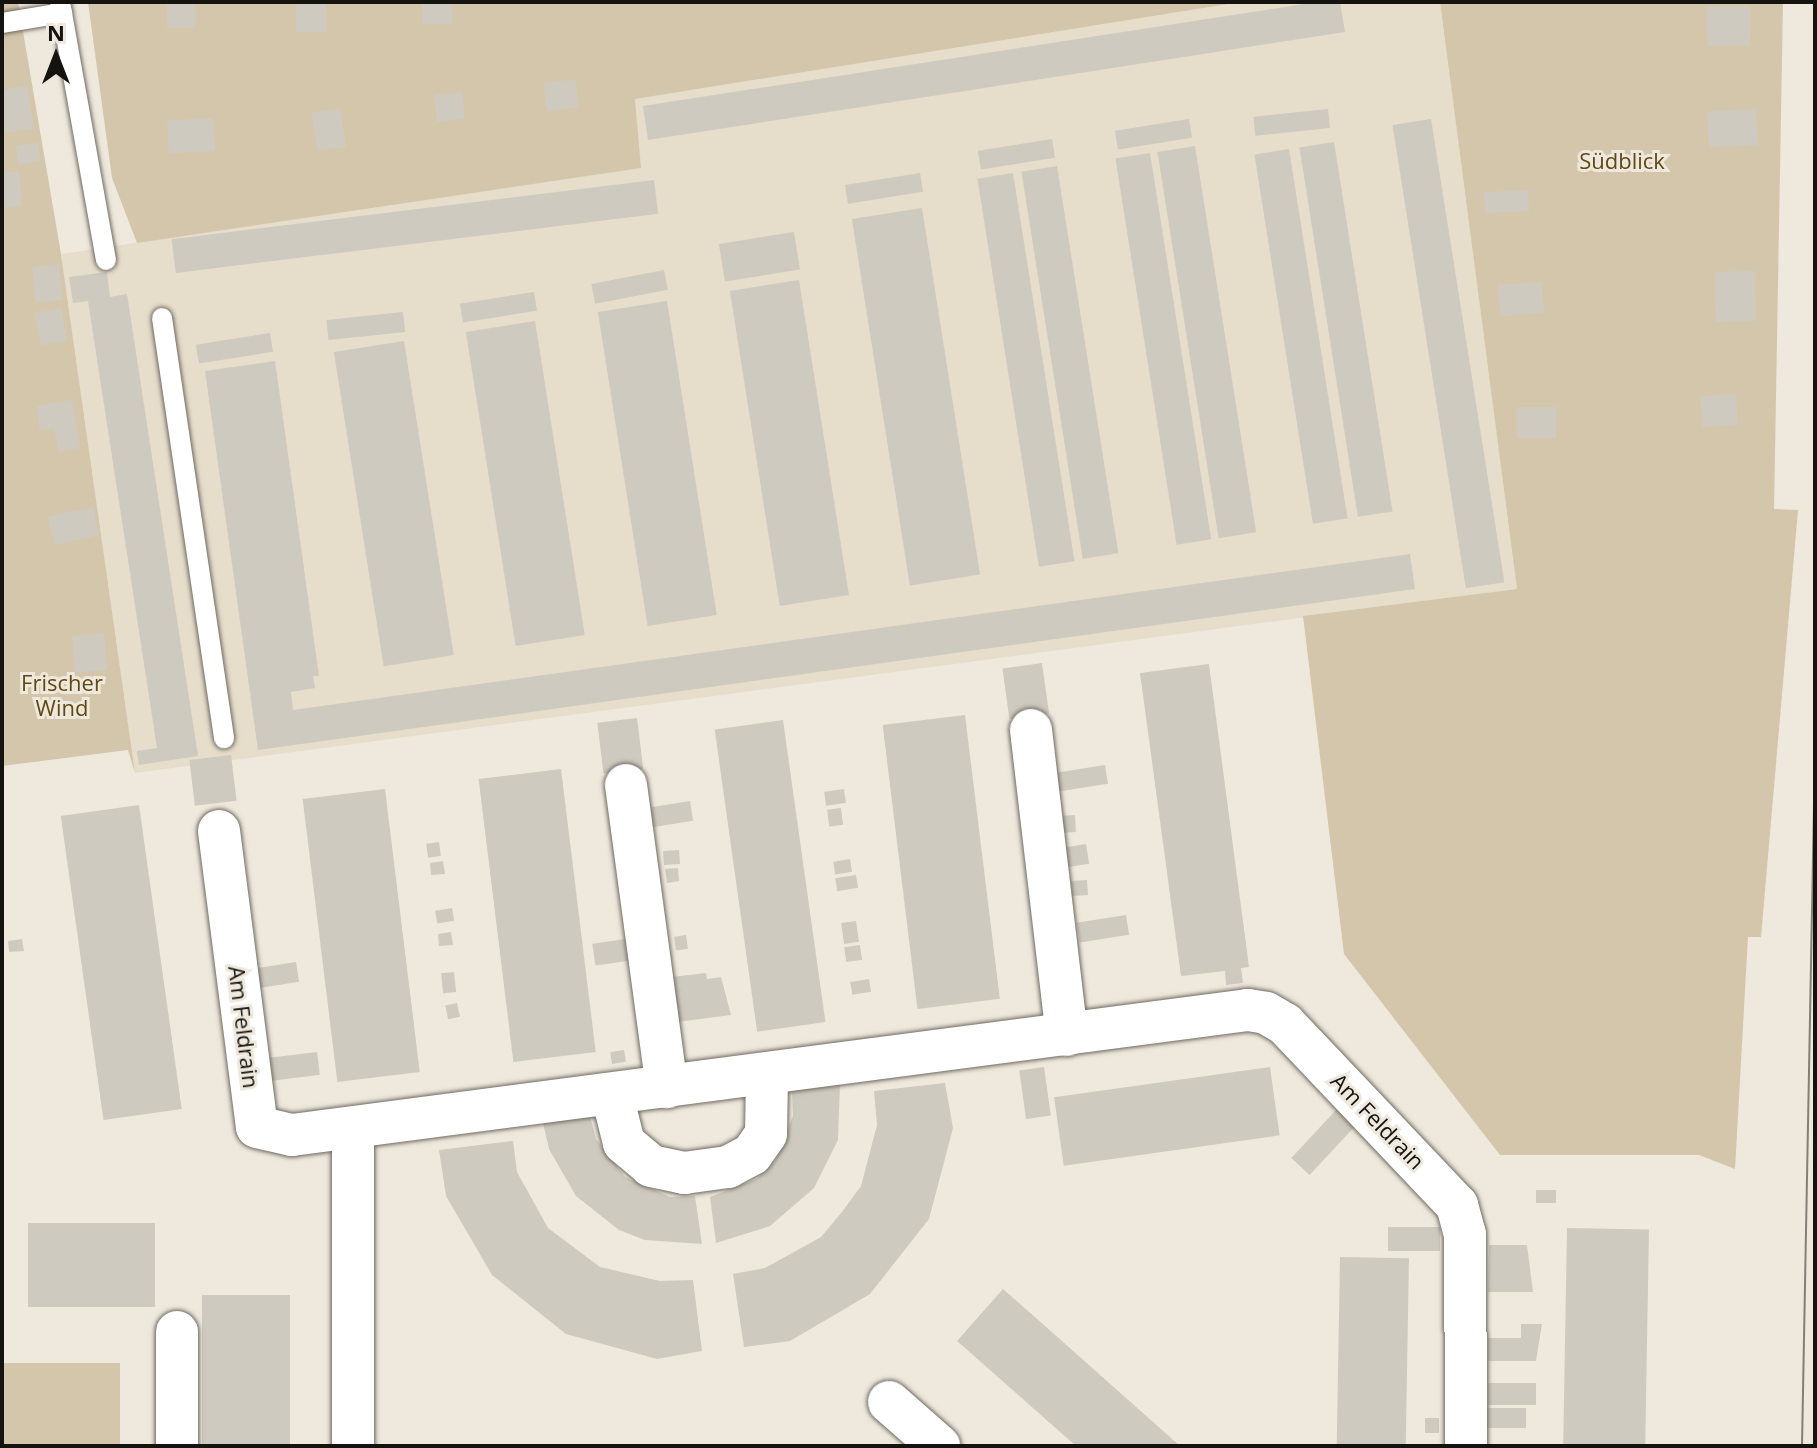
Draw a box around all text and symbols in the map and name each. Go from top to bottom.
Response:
north arrow [16,16,96,96]
text: N [47,17,65,47]
park label: Südblick [1579,148,1665,174]
park label: Frischer Wind [21,669,103,720]
street label: Am Feldrain [223,964,265,1090]
street label: Am Feldrain [1326,1068,1430,1174]

